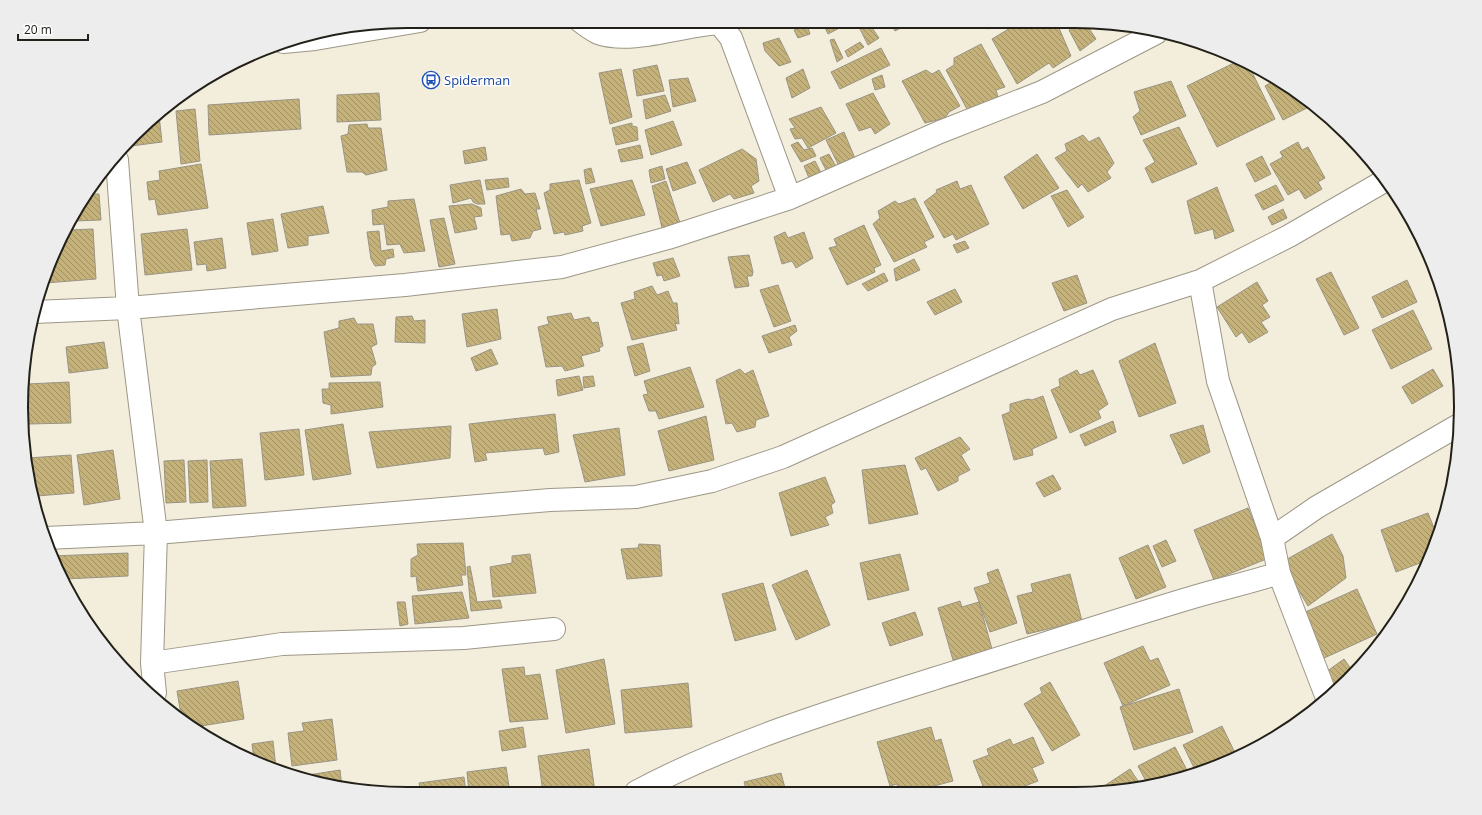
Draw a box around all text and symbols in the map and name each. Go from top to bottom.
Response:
scale bar [18,16,88,42]
text: 20 m [24,21,52,38]
bus stop icon: Spiderman [421,70,441,90]
place label: Spiderman [444,71,510,89]

